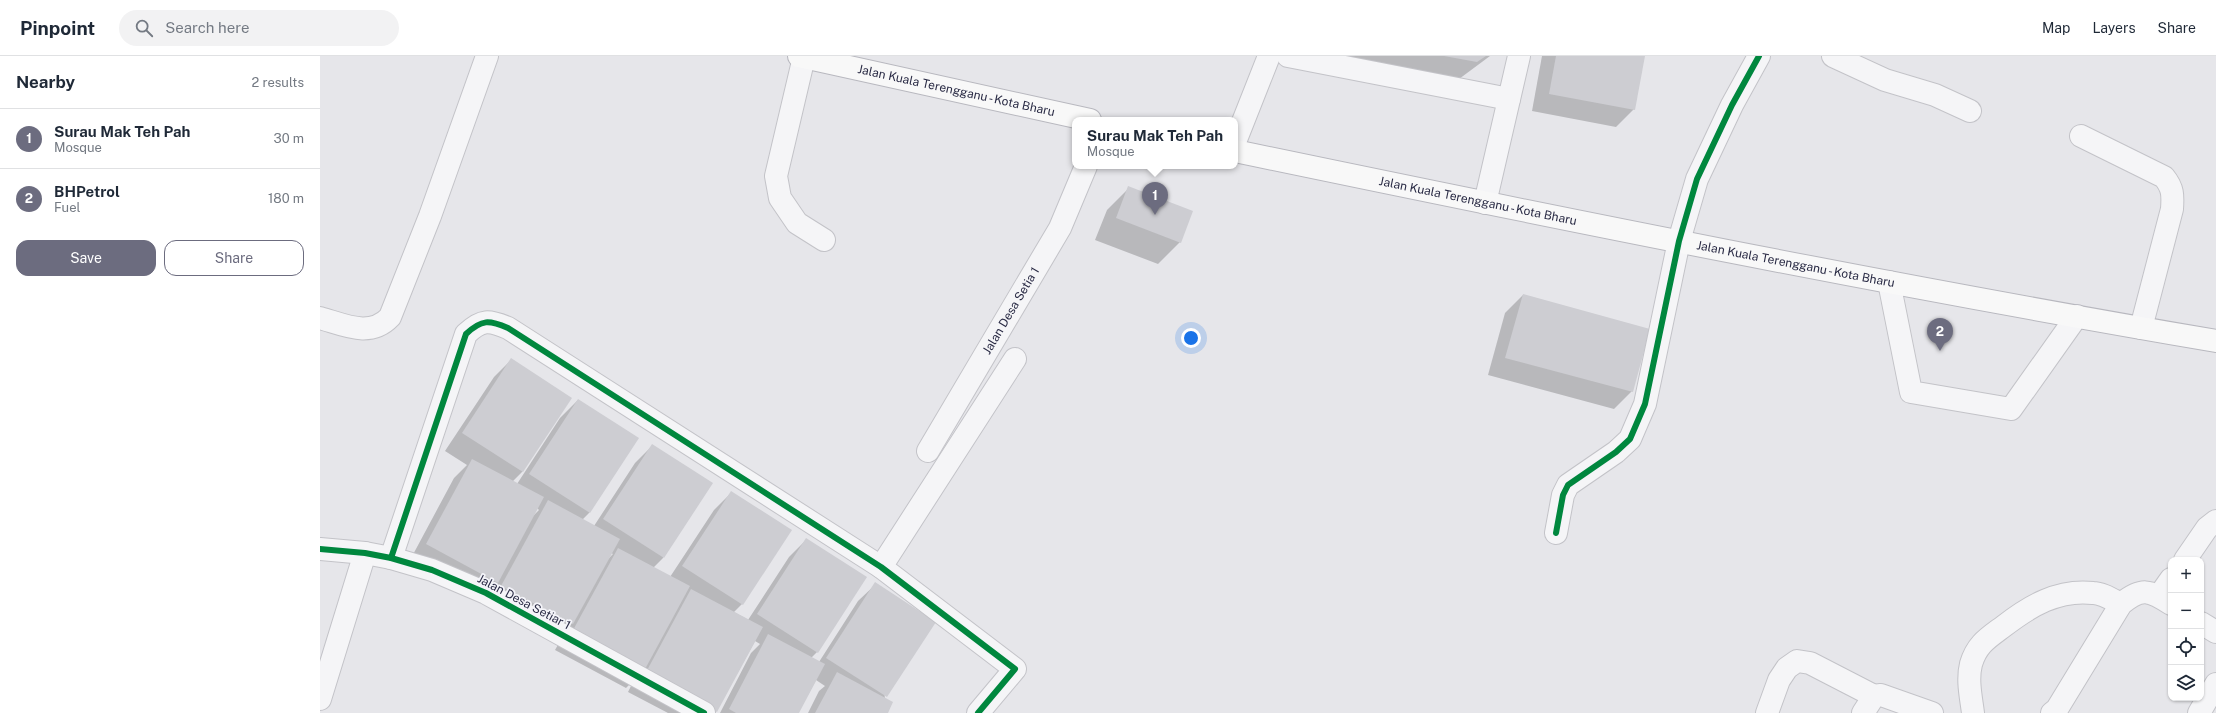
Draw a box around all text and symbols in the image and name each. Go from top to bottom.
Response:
search box [119,10,399,46]
text: Pinpoint [20,17,95,39]
icon: search [133,17,155,39]
text: Search here [165,19,249,36]
text: Map [2042,20,2070,36]
text: Layers [2092,20,2136,36]
text: Share [2158,20,2196,36]
street label: Jalan Kuala Terengganu - Kota Bharu [856,62,1056,119]
text: Nearby [16,72,75,92]
text: 2 results [252,75,304,90]
popup [1072,117,1238,169]
text: Surau Mak Teh Pah [54,123,190,140]
text: Surau Mak Teh Pah [1087,127,1223,144]
text: 1 [26,131,32,146]
text: 30 m [274,131,304,146]
text: Mosque [54,140,102,155]
text: Mosque [1087,144,1135,159]
street label: Jalan Kuala Terengganu - Kota Bharu [1378,174,1578,228]
pin: 1 [1142,182,1168,215]
text: BHPetrol [54,183,120,200]
text: 2 [25,191,33,206]
text: 180 m [268,191,304,206]
text: Fuel [54,200,80,215]
street label: Jalan Kuala Terengganu - Kota Bharu [1695,238,1896,290]
button: Save [16,240,156,276]
button: Share [164,240,304,276]
street label: Jalan Desa Setia 1 [980,265,1042,357]
pin: 2 [1927,318,1953,351]
your location [1181,328,1201,348]
map controls [2168,557,2204,701]
button: + [2168,557,2204,593]
street label: Jalan Desa Setiar 1 [475,572,573,632]
button: − [2168,593,2204,629]
button: locate [2168,629,2204,665]
button: layers [2168,665,2204,701]

